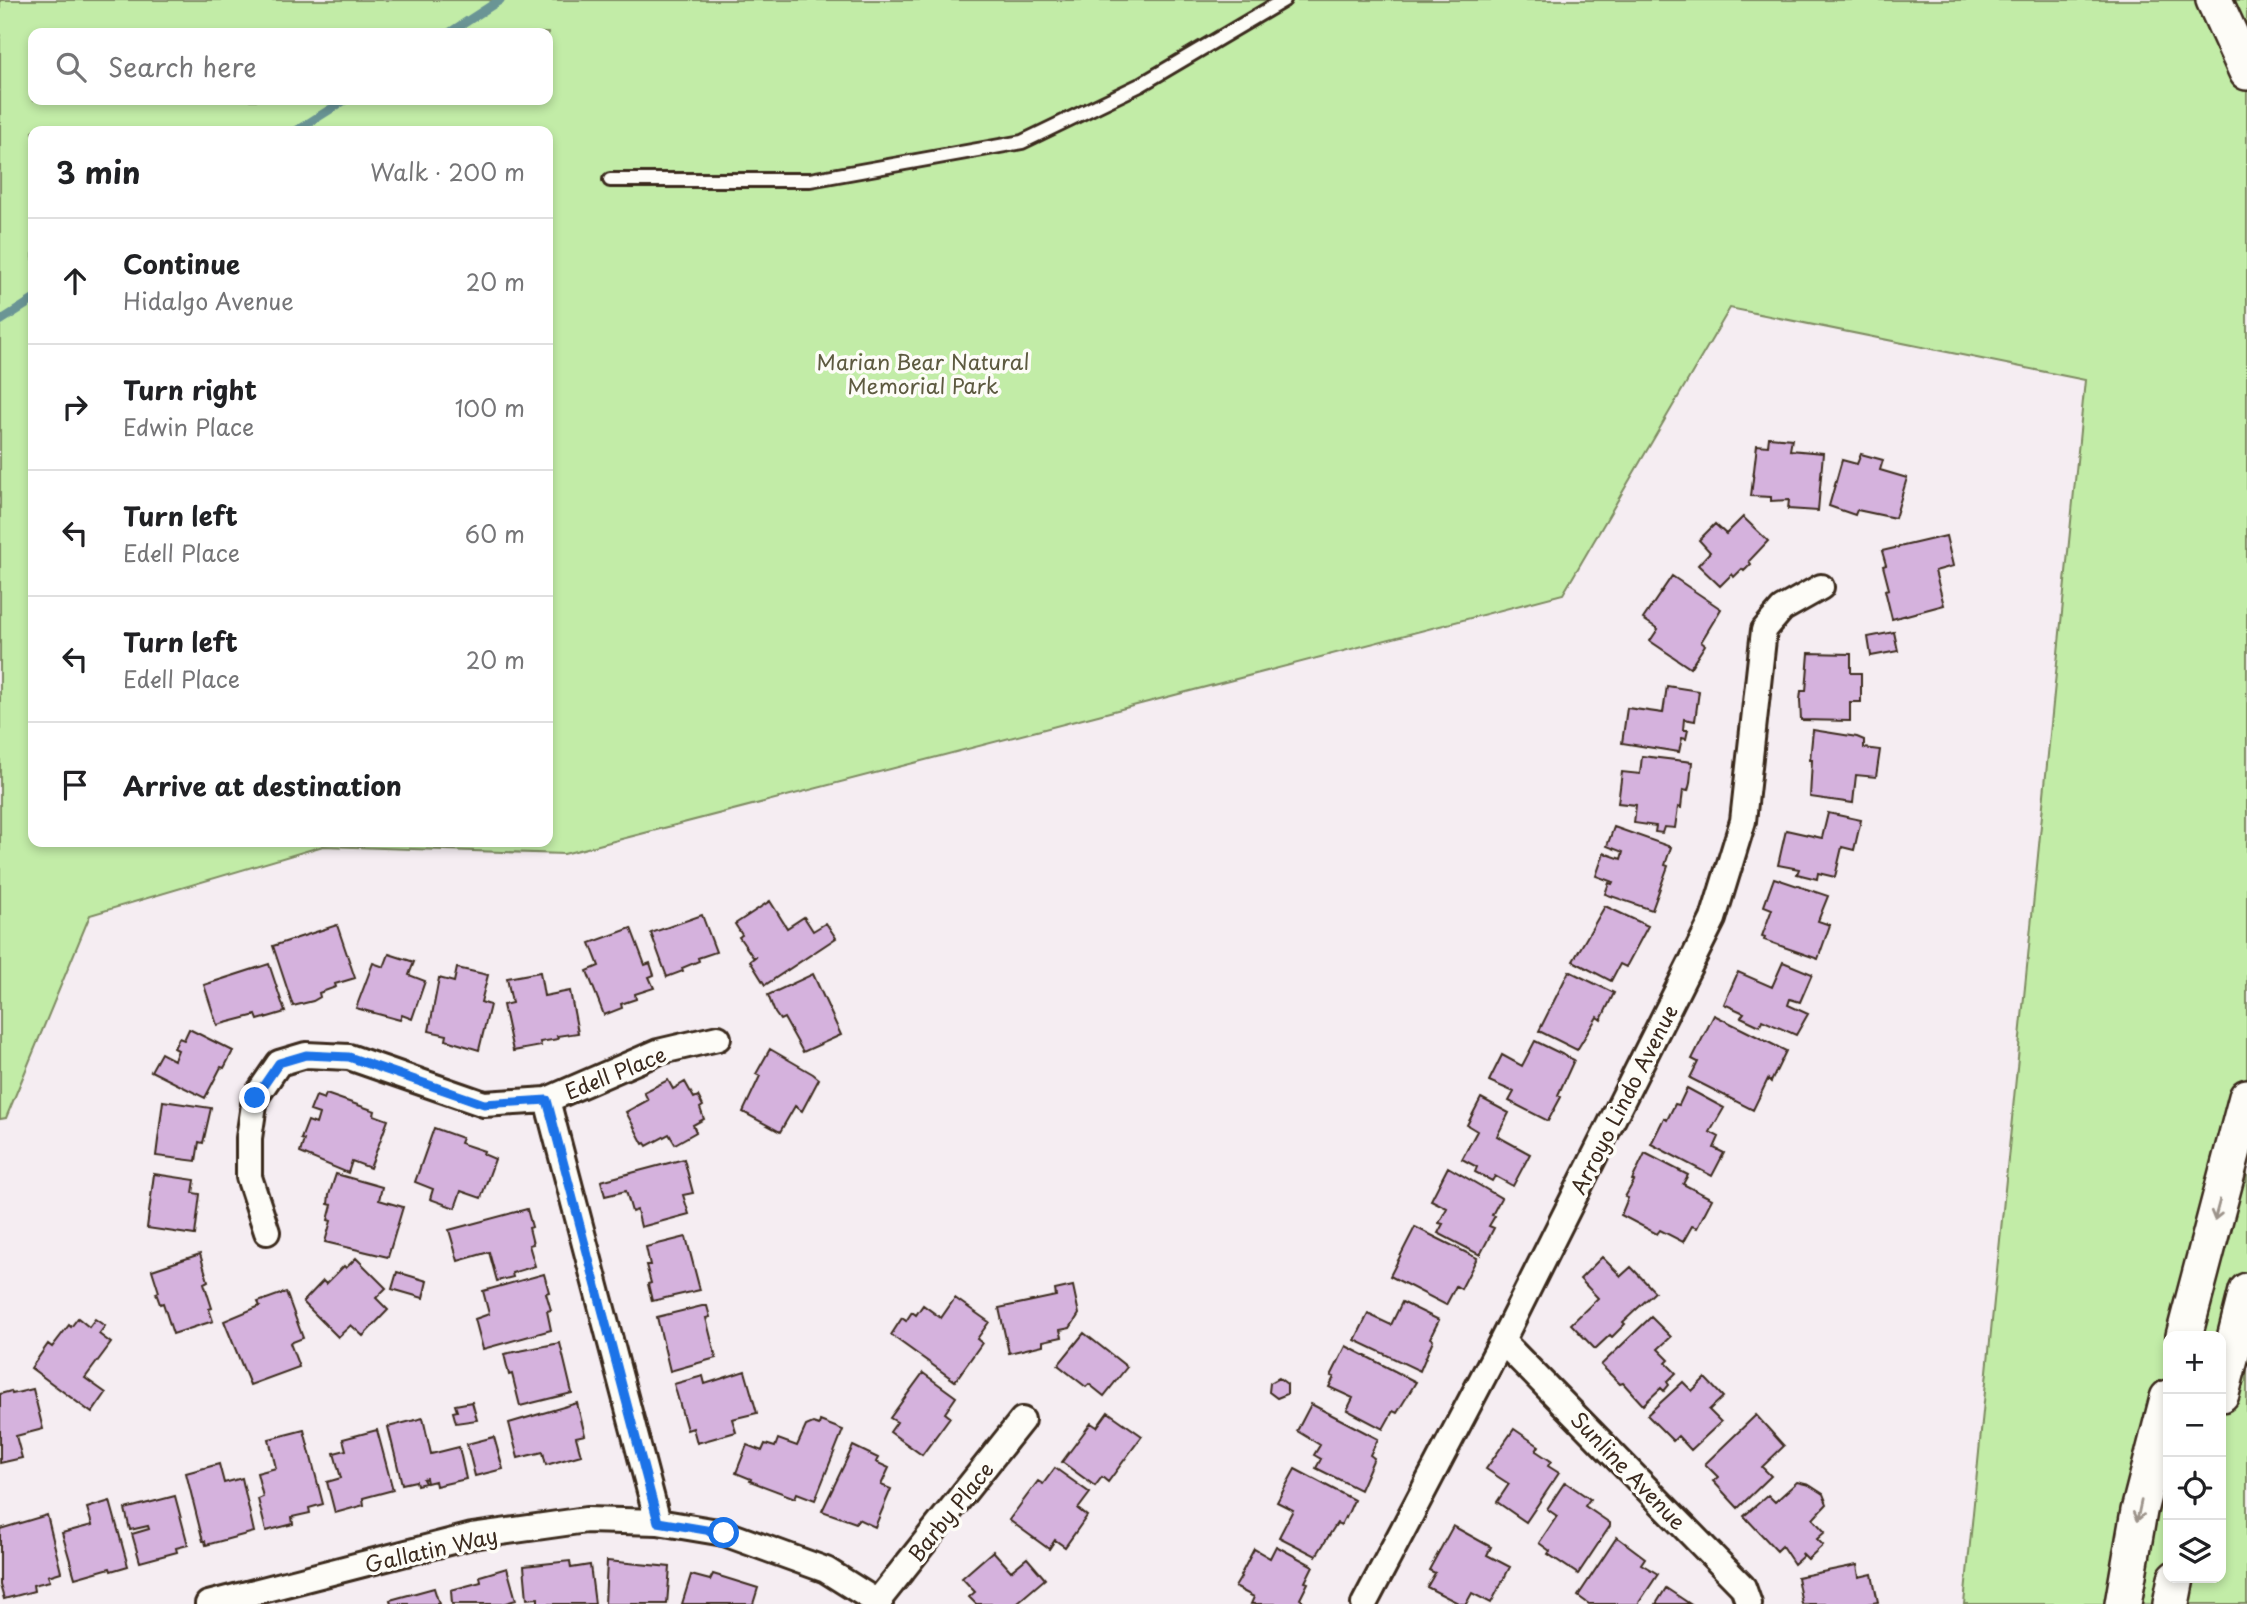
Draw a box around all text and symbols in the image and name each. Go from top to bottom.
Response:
search box [28,28,553,105]
text: Search here [108,47,257,86]
icon: search [52,48,90,86]
text: 3 min [56,149,141,194]
text: Walk · 200 m [370,154,525,189]
text: Continue [123,244,240,283]
icon: ahead [56,262,94,300]
text: 20 m [466,264,525,299]
text: Hidalgo Avenue [123,283,294,318]
park label: Marian Bear Natural Memorial Park [817,345,1029,401]
text: Turn right [123,370,257,409]
icon: right [56,388,94,426]
text: 100 m [455,390,525,425]
text: Edwin Place [123,409,254,444]
text: Turn left [123,496,238,535]
icon: left [56,514,94,552]
text: 60 m [465,516,525,551]
text: Edell Place [123,535,240,570]
text: Turn left [123,622,238,661]
icon: left [56,640,94,678]
text: 20 m [466,642,525,677]
text: Edell Place [123,661,240,696]
icon: arrive [56,766,94,804]
text: Arrive at destination [123,766,402,805]
street label: Arroyo Lindo Avenue [1561,999,1685,1199]
street label: Edell Place [560,1037,670,1107]
route end [239,1082,270,1113]
one-way arrow [2210,1198,2223,1221]
map controls [2163,1331,2226,1583]
button: + [2163,1331,2226,1394]
button: − [2163,1394,2226,1457]
street label: Sunline Avenue [1564,1403,1694,1537]
street label: Barby Place [900,1454,1000,1568]
button: locate [2163,1457,2226,1520]
one-way arrow [2132,1499,2145,1522]
route start [708,1517,739,1548]
street label: Gallatin Way [361,1518,501,1580]
button: layers [2163,1520,2226,1583]

